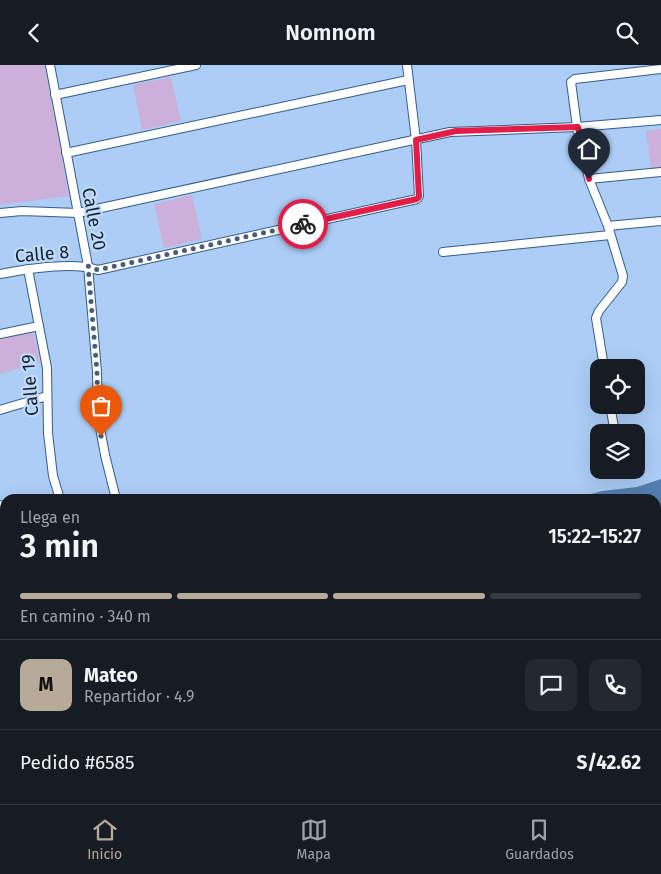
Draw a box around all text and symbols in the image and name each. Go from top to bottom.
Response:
icon: back [20,19,48,47]
text: Nomnom [285,19,376,46]
icon: search [613,19,641,47]
pin [568,128,610,179]
icon: home [575,135,603,163]
street label: Calle 20 [77,186,111,252]
courier [278,199,328,249]
icon: bike [289,210,317,238]
street label: Calle 8 [14,241,70,267]
street label: Calle 19 [17,353,43,417]
map controls [590,359,645,479]
button: locate [590,359,645,414]
pin [80,385,122,436]
icon: bag [87,392,115,420]
button: layers [590,424,645,479]
text: Llega en [20,508,80,527]
text: 15:22–15:27 [548,525,641,548]
text: 3 min [20,527,99,565]
text: En camino · 340 m [20,607,151,626]
button: chat [525,659,577,711]
button: phone [589,659,641,711]
text: Mateo [84,664,138,687]
text: M [39,673,53,696]
text: Repartidor · 4.9 [84,687,194,706]
text: Pedido #6585 [20,751,134,774]
text: S/42.62 [576,751,641,774]
tab: Inicio [87,816,122,863]
tab: Mapa [297,816,331,863]
tab: Guardados [505,816,574,863]

